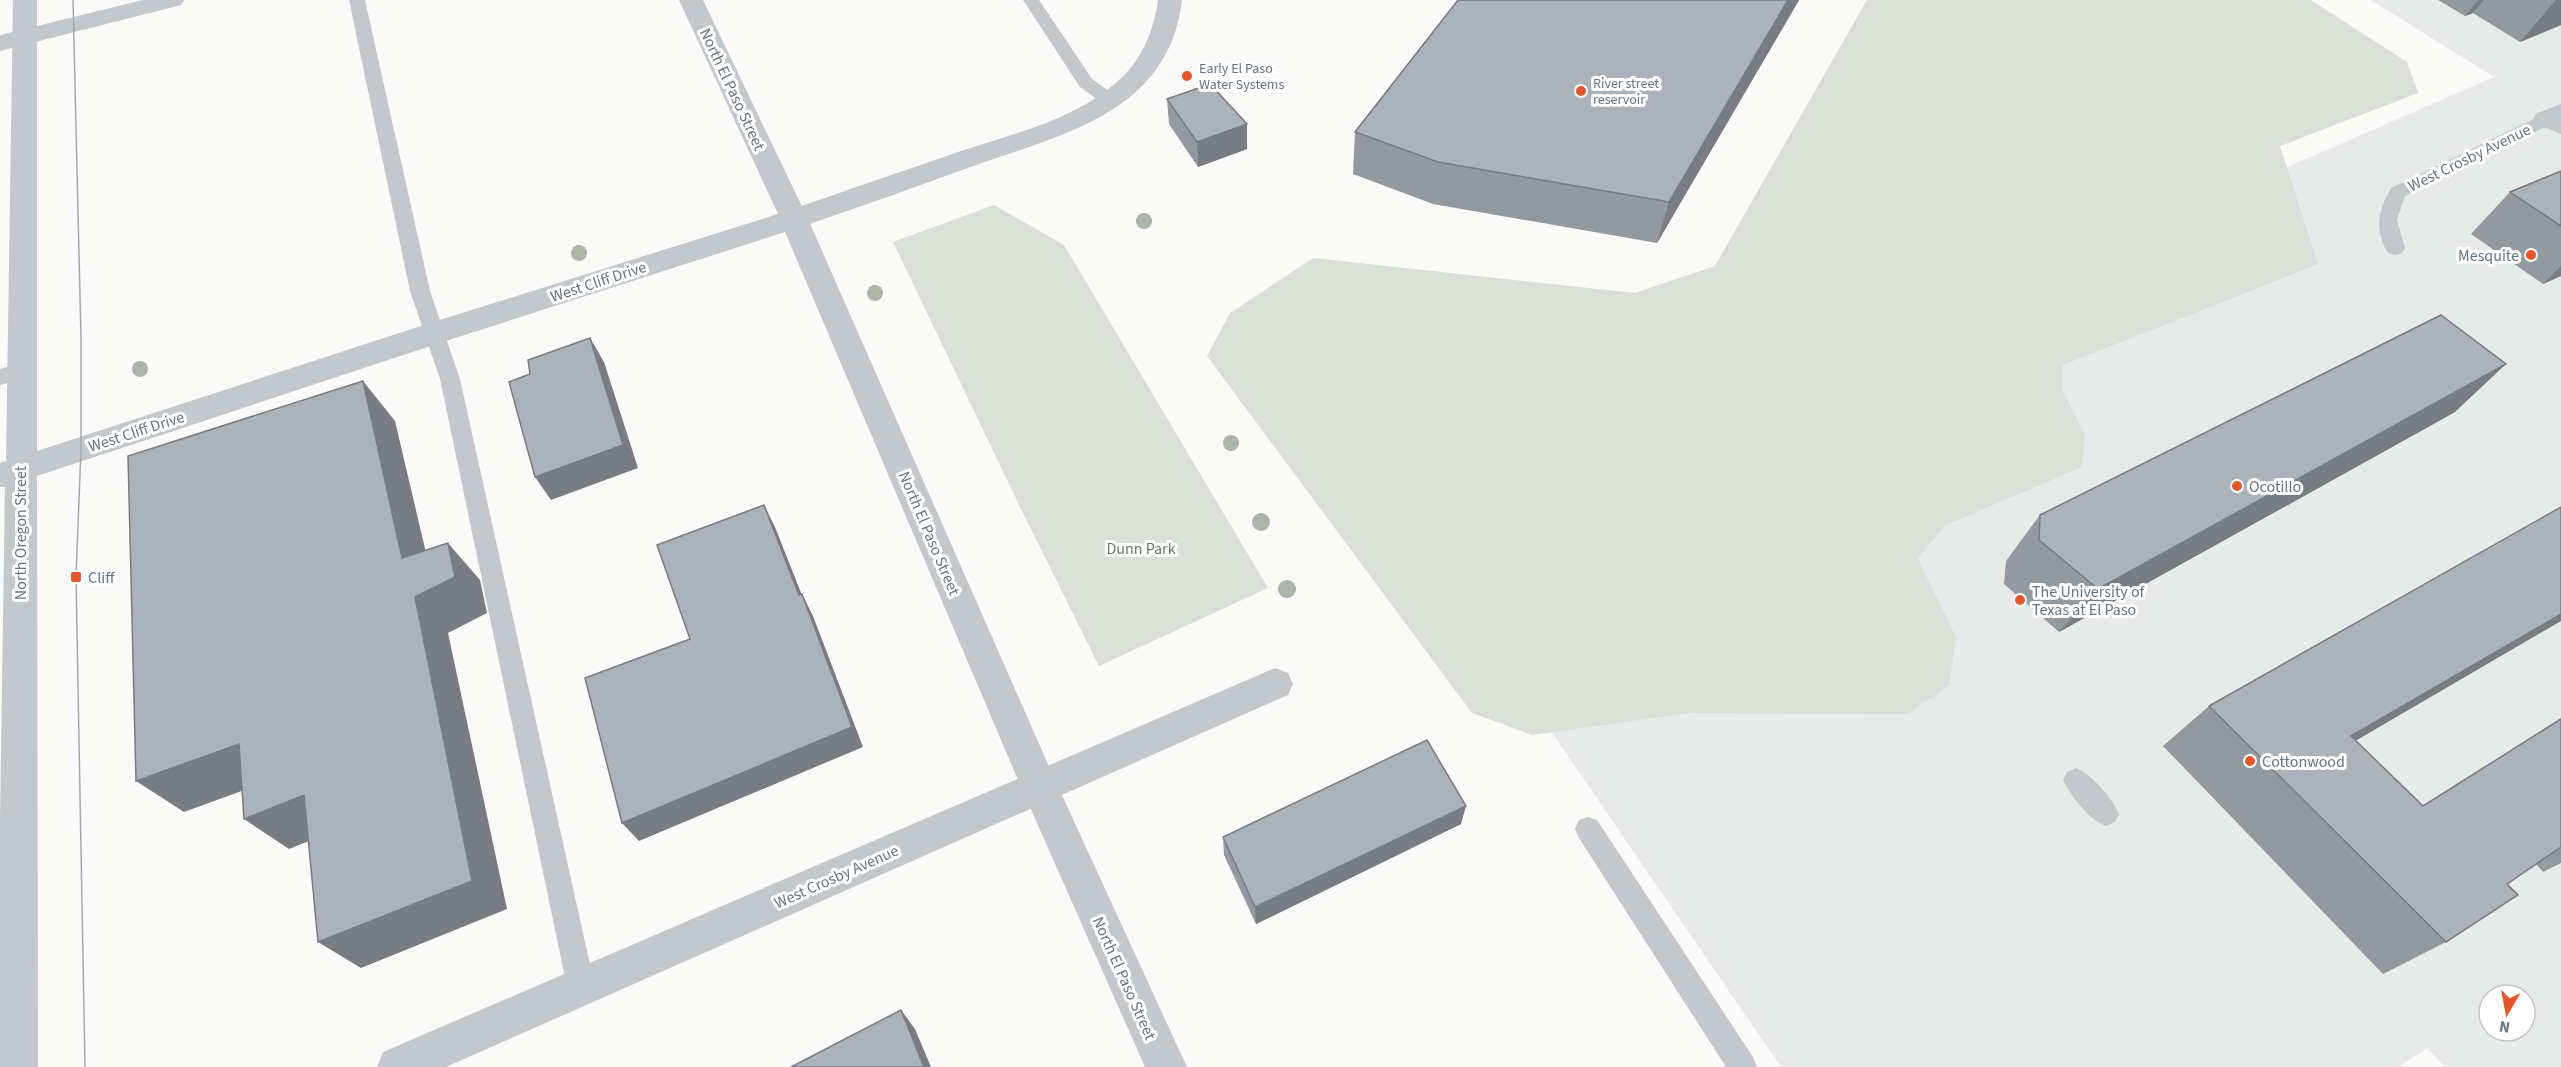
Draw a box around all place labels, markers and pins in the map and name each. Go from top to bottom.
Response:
place label: Early El Paso Water Systems [1199,59,1284,95]
marker: Early El Paso Water Systems [1180,69,1194,83]
place label: River street reservoir [1593,74,1659,110]
marker: River street reservoir [1574,84,1588,98]
place label: Mesquite [2458,245,2519,267]
marker: Mesquite [2524,248,2538,262]
place label: Ocotillo [2249,476,2301,498]
marker: Ocotillo [2230,479,2244,493]
place label: Cliff [88,567,115,589]
marker: Cliff [69,570,83,584]
place label: The University of Texas at El Paso [2032,581,2146,621]
marker: The University of Texas at El Paso [2013,593,2027,607]
place label: Cottonwood [2262,751,2345,773]
marker: Cottonwood [2243,754,2257,768]

